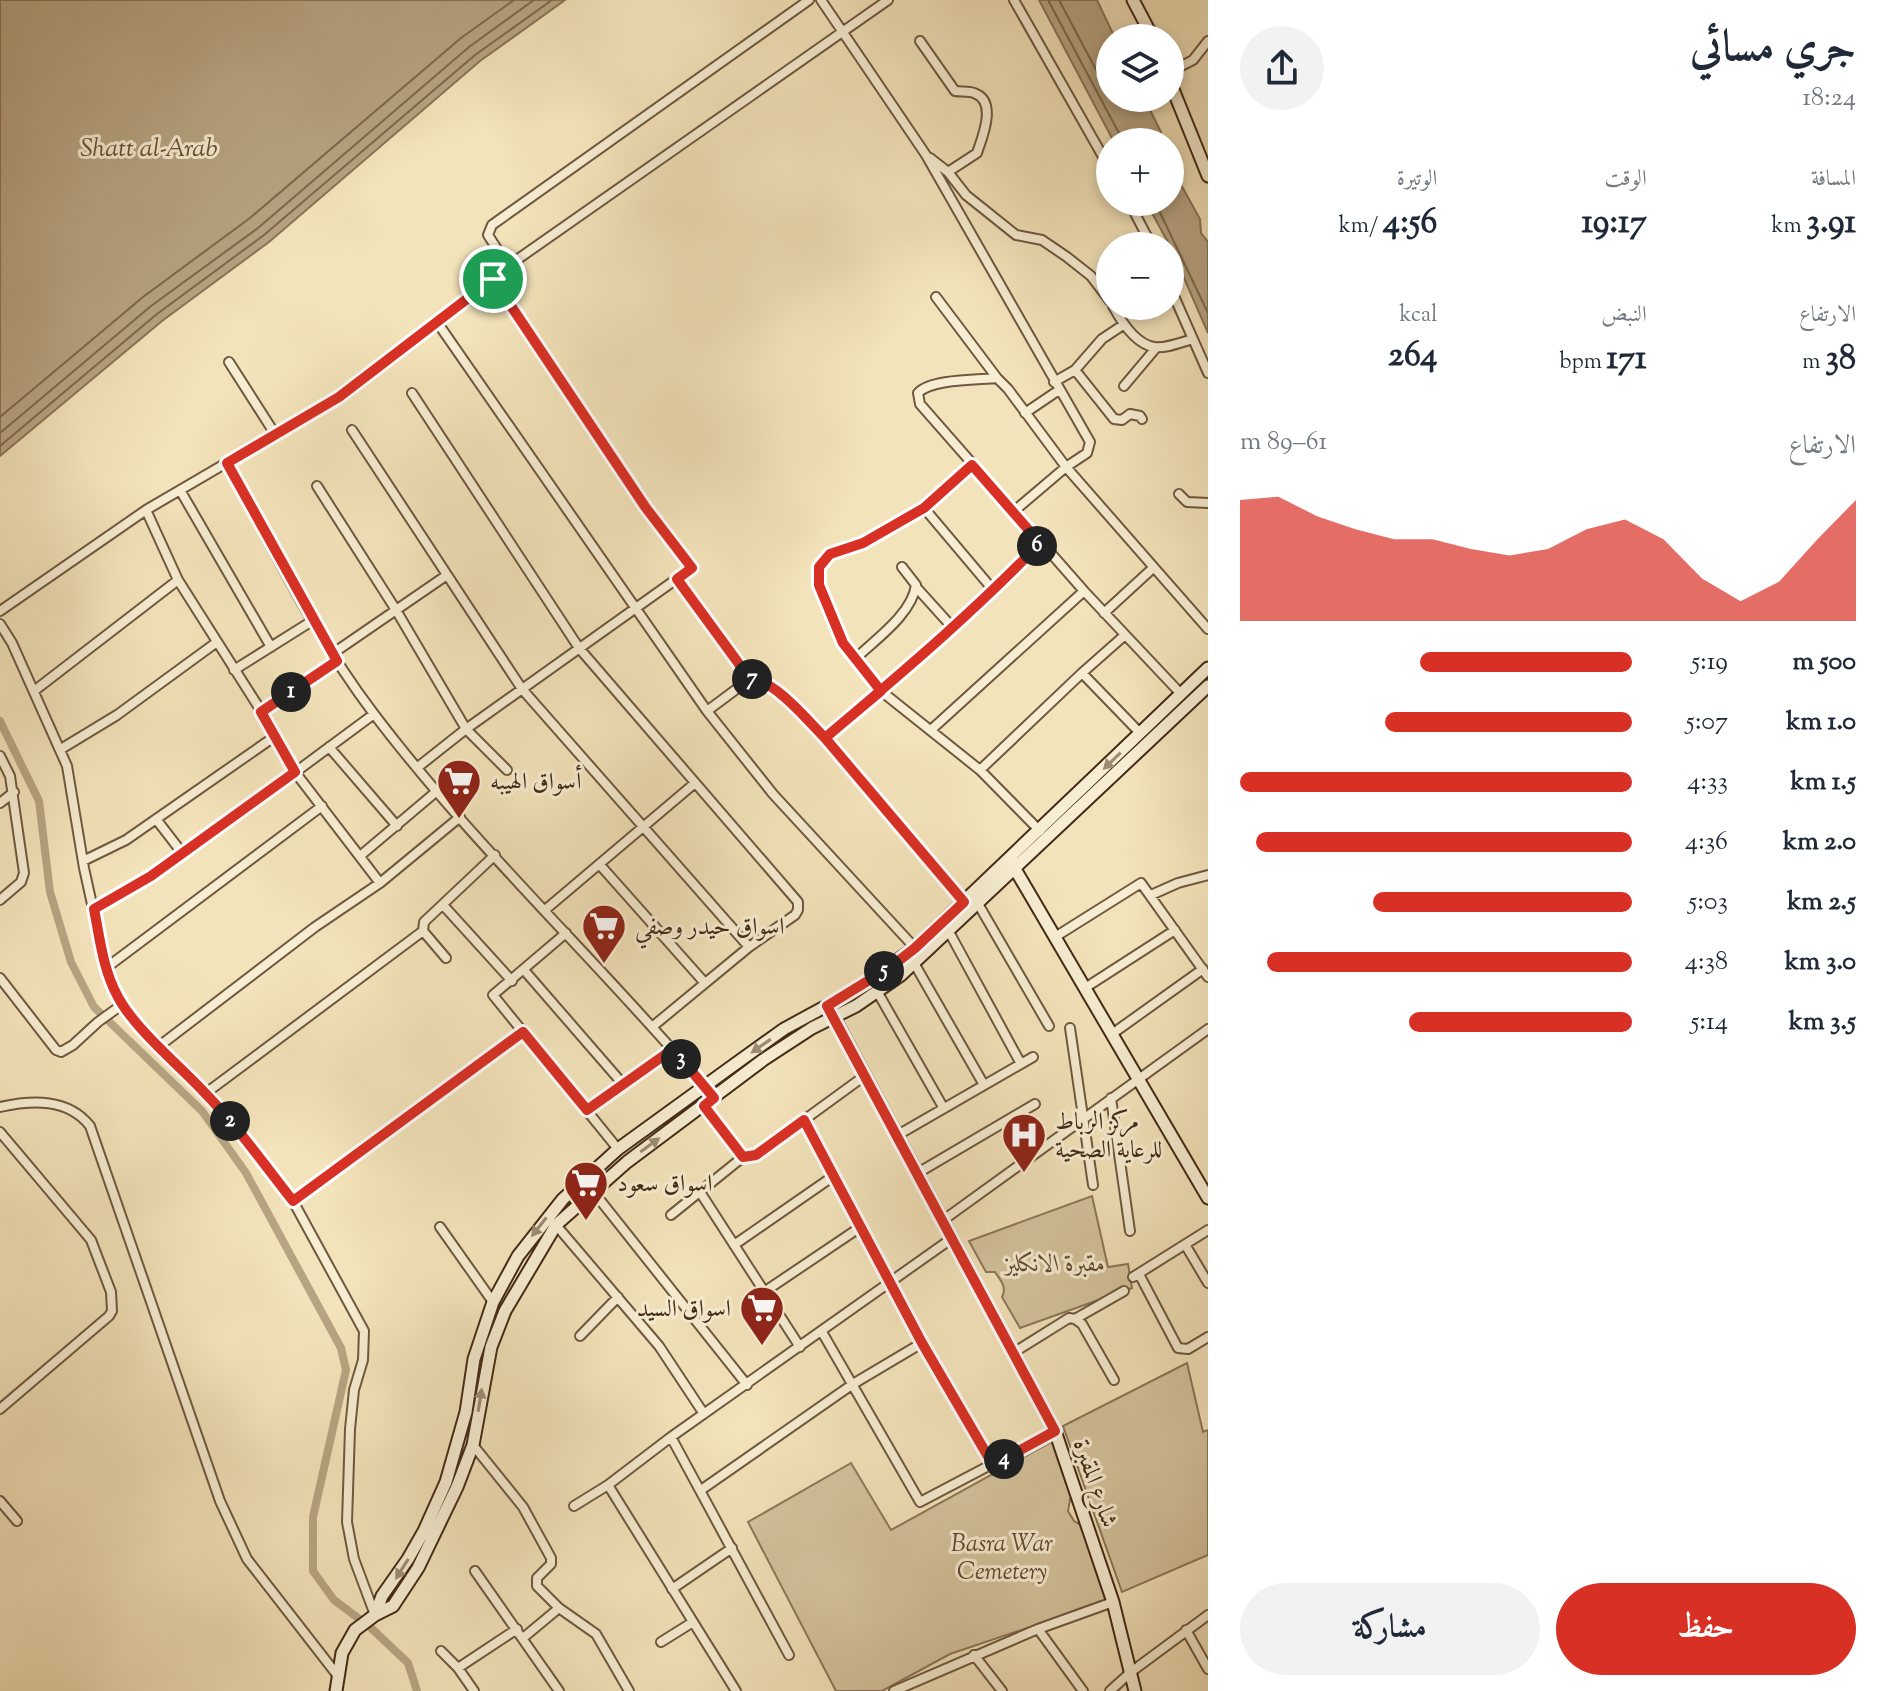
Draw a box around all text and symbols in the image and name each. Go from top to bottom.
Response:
text: جري مسائي [1690,18,1856,81]
map controls [1096,24,1184,320]
button: layers [1096,24,1184,112]
button: share [1240,26,1324,110]
text: 18:24 [1802,80,1856,117]
button: + [1096,128,1184,216]
water label: Shatt al-Arab [80,131,218,168]
text: الوتيرة [1397,164,1437,196]
text: الوقت [1605,164,1647,196]
text: المسافة [1811,164,1856,196]
text: 4:56 [1383,199,1437,248]
text: 19:17 [1581,199,1647,248]
text: 3.91 [1806,199,1856,248]
text: /km [1339,211,1383,243]
text: km [1771,211,1806,243]
button: − [1096,232,1184,320]
pin [459,245,527,313]
icon: arrive [471,257,515,301]
text: kcal [1400,300,1437,332]
text: النبض [1601,300,1647,332]
text: الارتفاع [1799,300,1856,332]
text: 264 [1388,332,1437,381]
text: 171 [1607,335,1647,384]
text: 38 [1825,335,1856,384]
text: bpm [1560,347,1607,379]
text: m [1802,347,1825,379]
text: 61–89 m [1240,424,1327,461]
text: الارتفاع [1789,428,1856,465]
pin: 6 [1017,526,1057,566]
text: 6 [1032,530,1042,562]
text: 5:19 [1691,644,1728,681]
text: 500 m [1793,644,1856,681]
pin: 7 [732,659,772,699]
text: 7 [746,663,758,695]
pin: 1 [271,672,311,712]
text: 1 [287,676,295,708]
text: 5:07 [1686,704,1728,741]
text: 1.0 km [1786,704,1856,741]
one-way arrow [1103,751,1122,769]
supermarket icon: أسواق الهيبه [435,757,483,820]
place label: أسواق الهيبه [490,764,582,800]
text: 4:33 [1687,764,1728,801]
text: 1.5 km [1790,764,1856,801]
text: 4:36 [1685,824,1728,861]
text: 2.0 km [1783,824,1856,861]
text: 5:03 [1688,884,1728,921]
text: 2.5 km [1787,884,1856,921]
supermarket icon: اسواق حيدر وصفي [580,902,628,965]
place label: اسواق حيدر وصفي [635,911,785,949]
text: 4:38 [1685,944,1728,981]
text: 3.0 km [1785,944,1856,981]
pin: 5 [864,951,904,991]
text: 5 [880,955,888,987]
text: 5:14 [1690,1004,1728,1041]
text: 3.5 km [1789,1004,1856,1041]
one-way arrow [750,1038,771,1053]
pin: 3 [661,1039,701,1079]
text: 3 [677,1043,685,1075]
pin: 2 [210,1101,250,1141]
text: 2 [225,1105,235,1137]
place label: مركز الرباط للرعاية الصحية [1055,1106,1162,1168]
hospital icon: مركز الرباط للرعاية الصحية [1000,1111,1048,1174]
one-way arrow [639,1137,661,1153]
supermarket icon: اسواق سعود [562,1159,610,1222]
place label: اسواق سعود [617,1168,712,1202]
one-way arrow [531,1217,547,1238]
park label: مقبرة الانكليز [1002,1248,1106,1282]
supermarket icon: اسواق السيد [738,1284,786,1347]
place label: اسواق السيد [637,1293,731,1327]
one-way arrow [474,1387,487,1412]
street label: شارع المقبرة [1062,1435,1125,1533]
pin: 4 [984,1439,1024,1479]
text: 4 [998,1443,1010,1475]
park label: Basra War Cemetery [951,1528,1054,1590]
one-way arrow [395,1558,409,1580]
button: مشاركة [1240,1583,1540,1675]
button: حفظ [1556,1583,1856,1675]

